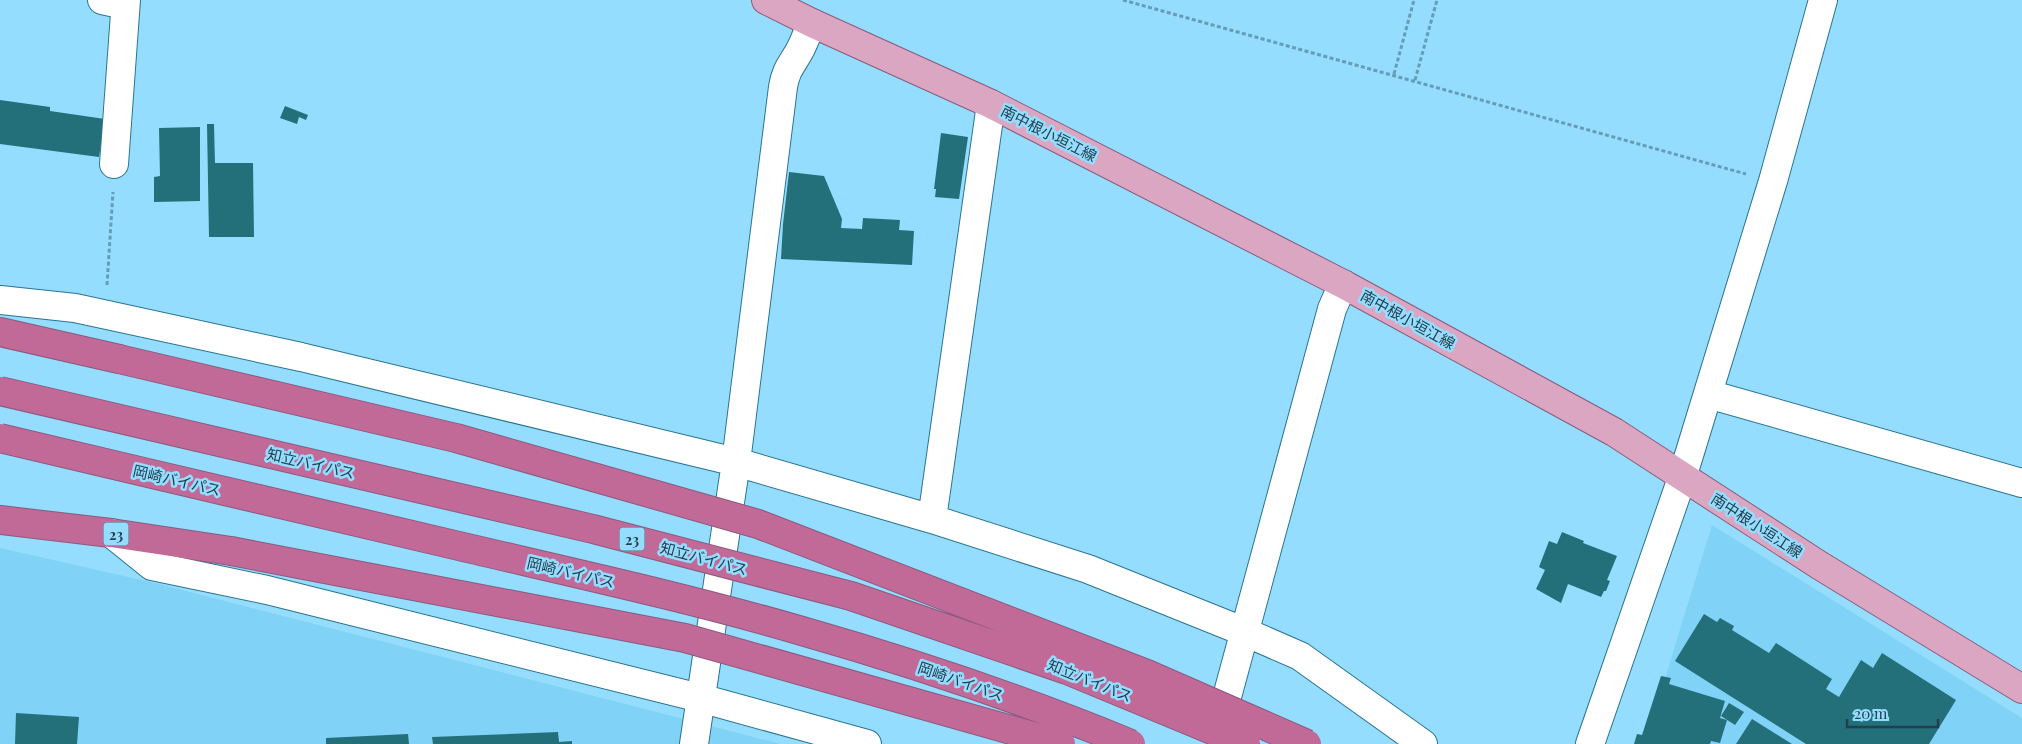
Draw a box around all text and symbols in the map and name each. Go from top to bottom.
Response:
street label: 南中根小垣江線 [998,100,1100,166]
street label: 南中根小垣江線 [1357,285,1459,353]
street label: 知立バイパス [265,443,357,483]
street label: 岡崎バイパス [131,460,223,500]
street label: 南中根小垣江線 [1708,488,1806,562]
road number: 23 [104,522,128,546]
road number: 23 [620,528,644,550]
street label: 知立バイパス [658,537,750,579]
street label: 岡崎バイパス [525,552,617,592]
street label: 知立バイパス [1045,654,1135,706]
street label: 岡崎バイパス [915,657,1007,705]
scale bar [1847,696,1938,728]
text: 20 m [1854,703,1888,723]

